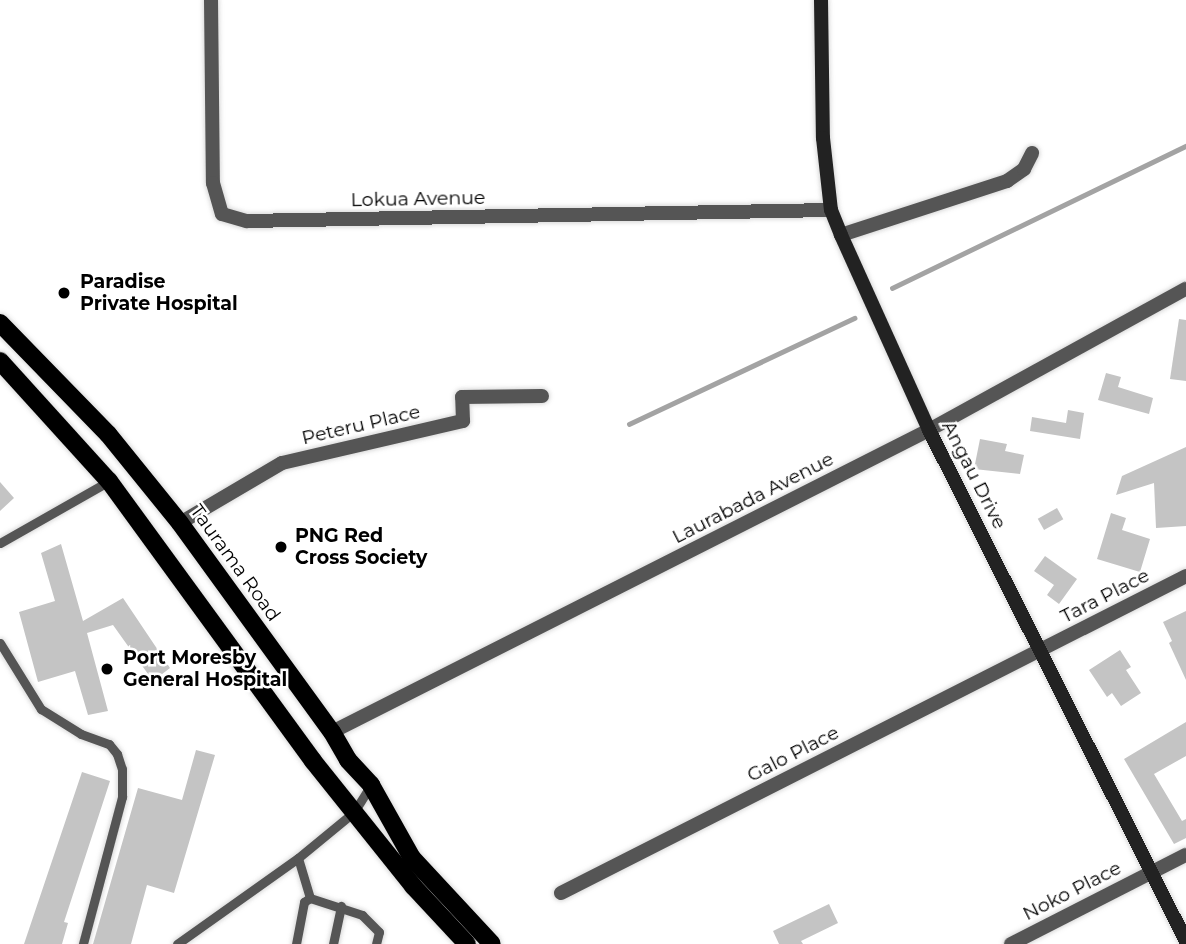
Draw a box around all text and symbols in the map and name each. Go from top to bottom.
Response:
street label: Lokua Avenue [350,186,486,212]
place label: Paradise Private Hospital [80,271,238,315]
marker: Paradise Private Hospital [54,283,74,303]
street label: Peteru Place [299,400,423,450]
street label: Angau Drive [937,417,1011,533]
street label: Laurabada Avenue [669,447,837,549]
street label: Taurama Road [185,500,285,626]
place label: PNG Red Cross Society [295,525,427,569]
marker: PNG Red Cross Society [273,539,289,555]
street label: Tara Place [1057,564,1153,628]
place label: Port Moresby General Hospital [123,647,287,691]
marker: Port Moresby General Hospital [97,659,117,679]
street label: Galo Place [743,721,843,787]
street label: Noko Place [1019,857,1125,925]

